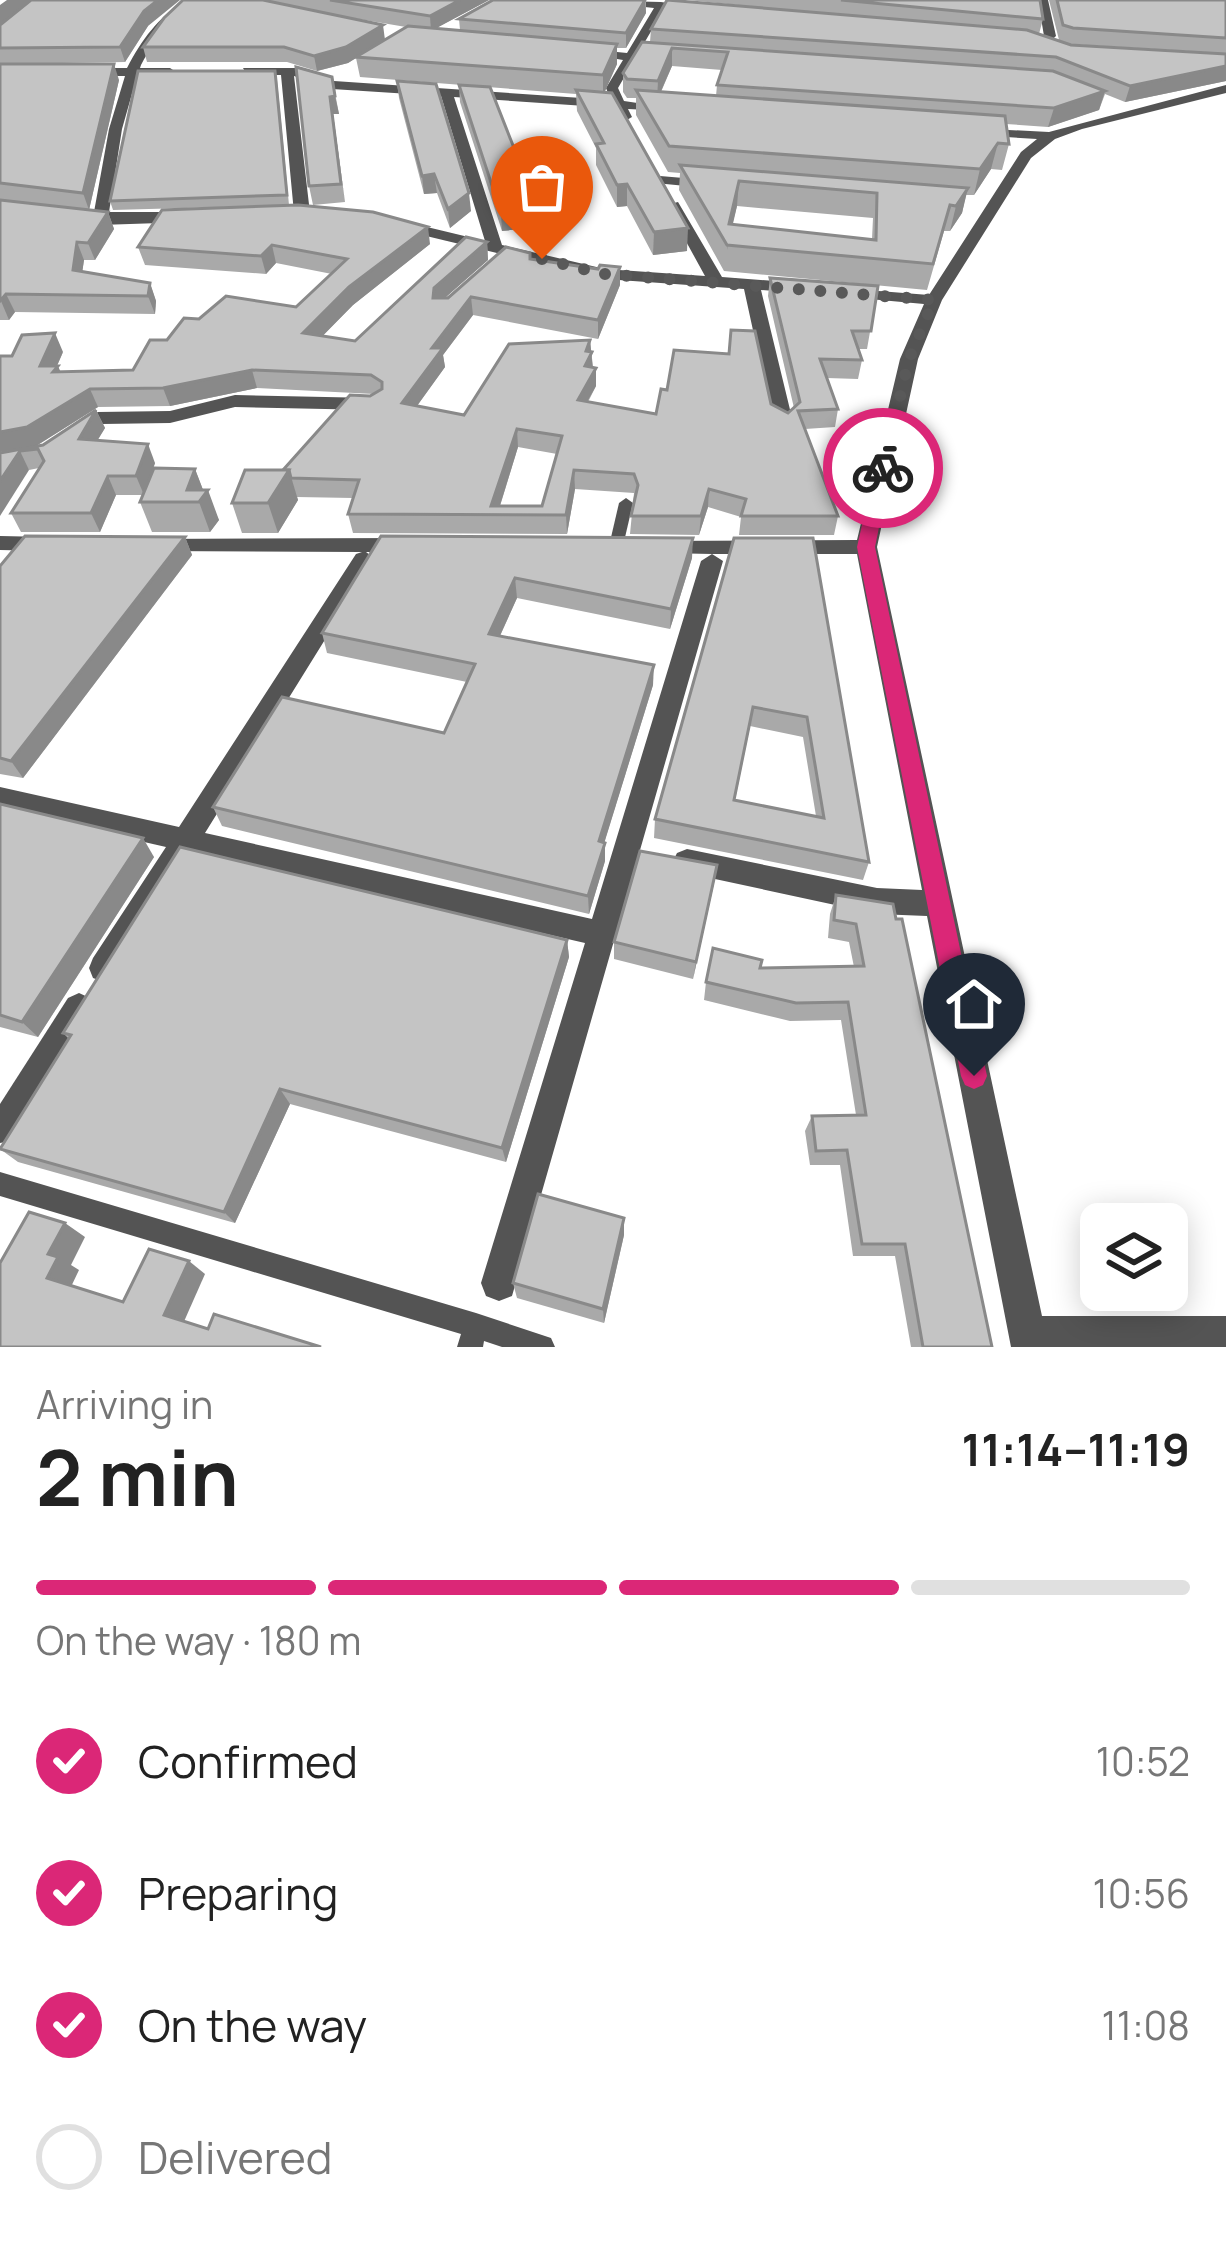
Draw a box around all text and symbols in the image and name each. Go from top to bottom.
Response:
pin [491,136,593,259]
icon: bag [509,154,575,220]
courier [823,408,943,528]
icon: bike [850,435,916,501]
pin [923,953,1025,1076]
icon: home [941,971,1007,1037]
map controls [1080,1203,1188,1311]
button: layers [1080,1203,1188,1311]
text: Arriving in [36,1377,213,1431]
text: 11:14–11:19 [961,1418,1190,1480]
text: 2 min [36,1423,239,1529]
text: On the way · 180 m [36,1613,361,1667]
icon: check [36,1728,102,1794]
text: Confirmed [138,1730,358,1792]
text: 10:52 [1096,1734,1190,1788]
icon: check [36,1860,102,1926]
text: Preparing [138,1862,338,1924]
text: 10:56 [1093,1866,1190,1920]
icon: check [36,1992,102,2058]
text: On the way [138,1994,367,2056]
text: 11:08 [1101,1998,1190,2052]
text: Delivered [138,2126,333,2188]

